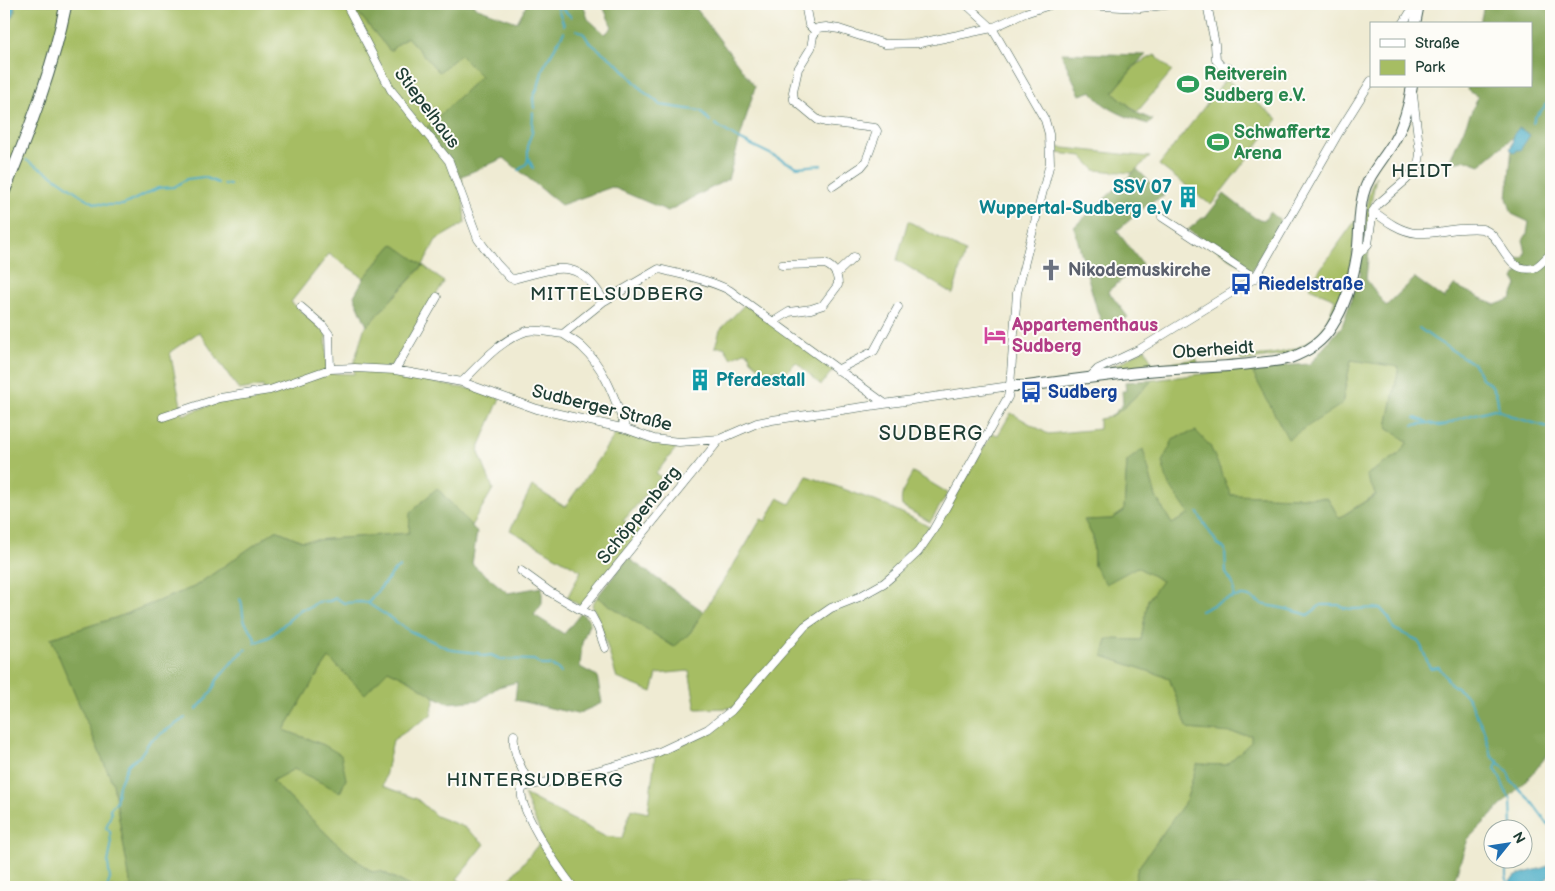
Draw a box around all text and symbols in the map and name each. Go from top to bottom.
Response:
legend [1370,22,1532,88]
text: Straße [1415,34,1460,53]
text: Park [1415,58,1446,77]
street label: Stiepelhaus [390,64,464,153]
place label: Reitverein Sudberg e.V. [1204,64,1306,106]
sports icon: Reitverein Sudberg e.V. [1175,71,1201,97]
place label: Schwaffertz Arena [1233,122,1330,164]
sports icon: Schwaffertz Arena [1205,129,1231,155]
district label: HEIDT [1391,160,1453,183]
place label: SSV 07 Wuppertal-Sudberg e.V [979,177,1172,219]
building icon: SSV 07 Wuppertal-Sudberg e.V [1175,184,1201,210]
church icon: Nikodemuskirche [1038,257,1064,283]
place label: Nikodemuskirche [1068,260,1211,281]
bus stop icon: Riedelstraße [1228,271,1254,297]
place label: Riedelstraße [1258,274,1364,295]
district label: MITTELSUDBERG [530,283,704,306]
place label: Appartementhaus Sudberg [1011,315,1158,357]
hotel icon: Appartementhaus Sudberg [982,322,1008,348]
street label: Oberheidt [1172,337,1255,363]
building icon: Pferdestall [687,367,713,393]
place label: Pferdestall [716,370,805,391]
bus stop icon: Sudberg [1018,379,1044,405]
street label: Sudberger Straße [530,380,675,436]
place label: Sudberg [1048,382,1117,403]
district label: SUDBERG [879,422,983,446]
street label: Schöppenberg [593,462,685,568]
district label: HINTERSUDBERG [446,769,624,792]
north arrow [1482,818,1532,868]
text: N [1509,829,1529,847]

